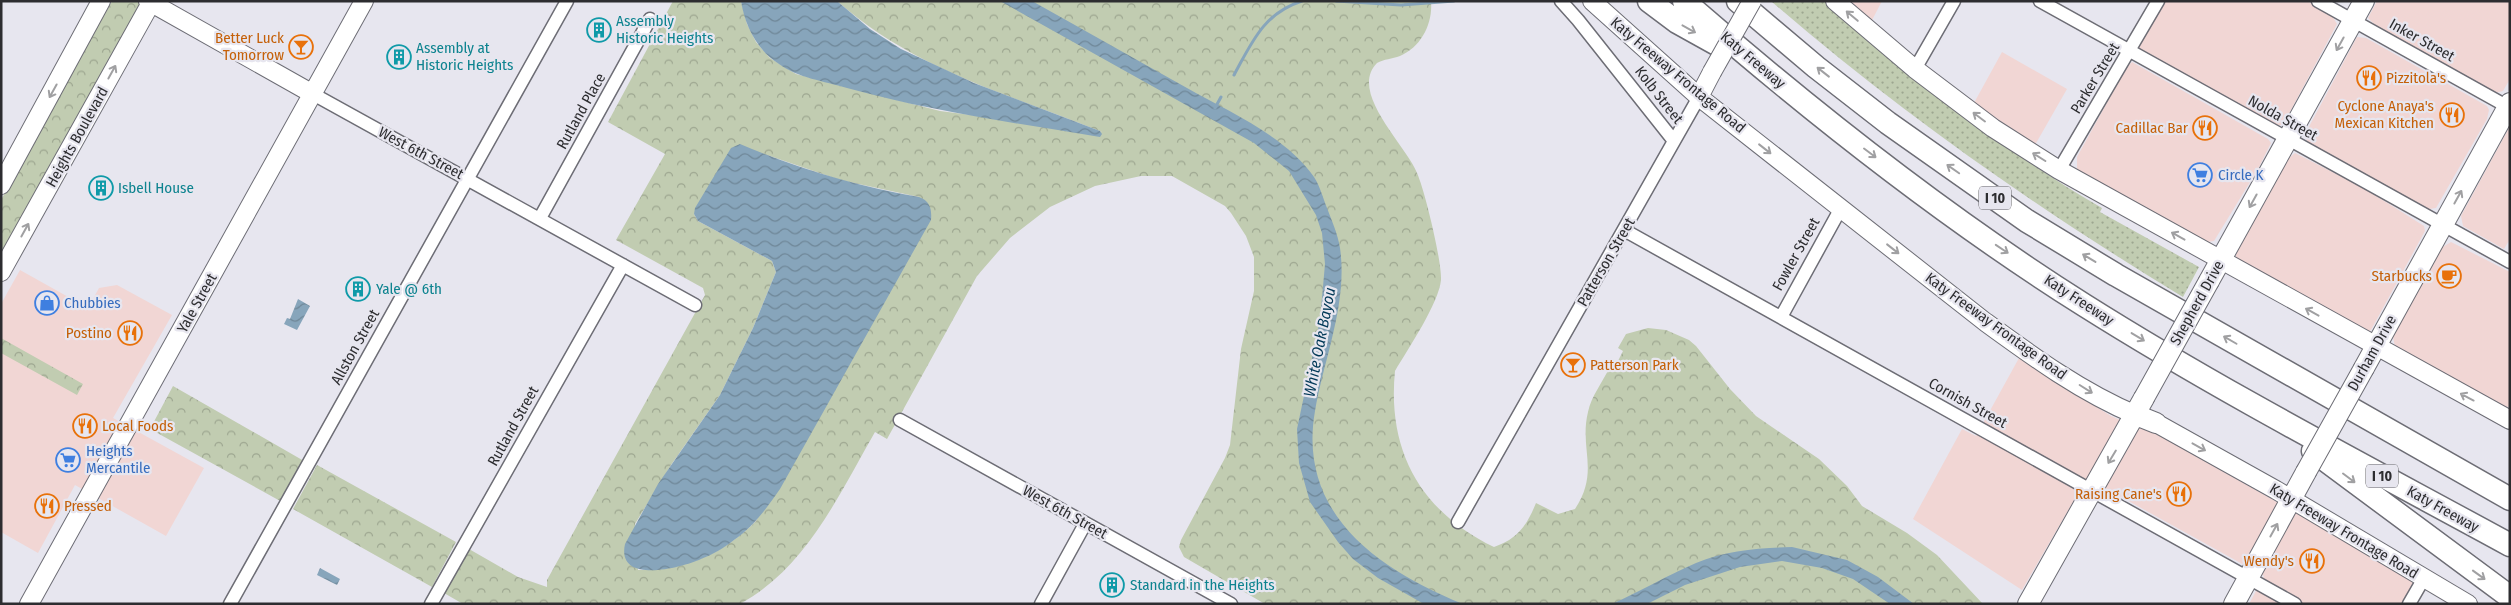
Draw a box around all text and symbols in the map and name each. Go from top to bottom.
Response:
one-way arrow [1846,10,1859,22]
place label: Assembly Historic Heights [616,12,713,47]
street label: Katy Freeway Frontage Road [1607,13,1749,137]
street label: Inker Street [2386,15,2458,65]
building icon: Assembly Historic Heights [586,17,612,43]
one-way arrow [1681,24,1696,34]
street label: Katy Freeway [1717,28,1789,93]
place label: Better Luck Tomorrow [215,29,284,64]
bar icon: Better Luck Tomorrow [288,34,314,60]
one-way arrow [2335,36,2344,51]
place label: Assembly at Historic Heights [416,39,513,74]
street label: Parker Street [2067,39,2123,117]
building icon: Assembly at Historic Heights [386,44,412,70]
street label: Kolb Street [1631,63,1687,127]
restaurant icon: Pizzitola's [2356,65,2382,91]
one-way arrow [108,66,118,80]
one-way arrow [1817,67,1830,78]
place label: Pizzitola's [2386,69,2446,87]
street label: Rutland Place [553,70,609,152]
one-way arrow [48,83,58,98]
street label: Heights Boulevard [42,84,112,190]
street label: Nolda Street [2245,92,2321,145]
place label: Cyclone Anaya's Mexican Kitchen [2335,97,2434,132]
restaurant icon: Cyclone Anaya's Mexican Kitchen [2439,102,2465,128]
one-way arrow [1973,112,1986,123]
restaurant icon: Cadillac Bar [2192,115,2218,141]
place label: Cadillac Bar [2115,119,2189,137]
street label: West 6th Street [375,123,467,183]
one-way arrow [1758,143,1771,154]
one-way arrow [1863,148,1876,159]
one-way arrow [2033,152,2047,162]
supermarket icon: Circle K [2187,162,2213,188]
one-way arrow [1947,164,1961,174]
place label: Circle K [2218,166,2263,184]
building icon: Isbell House [88,175,114,201]
place label: Isbell House [118,179,194,197]
road number: I 10 [1979,187,2011,210]
one-way arrow [2453,190,2463,205]
one-way arrow [2248,194,2258,209]
street label: Fowler Street [1769,214,1823,294]
street label: Patterson Street [1573,215,1639,309]
one-way arrow [20,222,30,237]
one-way arrow [2171,231,2185,241]
one-way arrow [1886,244,1899,255]
one-way arrow [1994,244,2008,254]
one-way arrow [2083,253,2097,263]
street label: Shepherd Drive [2166,257,2228,349]
cafe icon: Starbucks [2436,263,2462,289]
place label: Starbucks [2372,267,2432,285]
street label: Katy Freeway Frontage Road [1922,269,2070,383]
street label: Yale Street [173,270,221,336]
street label: Katy Freeway [2041,271,2117,329]
building icon: Yale @ 6th [345,276,371,302]
place label: Yale @ 6th [376,280,442,298]
water label: White Oak Bayou [1300,286,1339,398]
shop icon: Chubbies [34,290,60,316]
place label: Chubbies [64,294,121,312]
street label: Allston Street [327,306,383,388]
one-way arrow [2305,307,2320,317]
street label: Durham Drive [2344,312,2400,394]
restaurant icon: Postino [117,320,143,346]
place label: Postino [66,324,112,342]
one-way arrow [2130,332,2145,342]
one-way arrow [2222,335,2237,345]
bar icon: Patterson Park [1560,352,1586,378]
place label: Patterson Park [1590,356,1679,374]
street label: Cornish Street [1926,374,2010,432]
street label: Rutland Street [484,383,542,469]
one-way arrow [2078,384,2092,394]
one-way arrow [2460,392,2475,401]
restaurant icon: Local Foods [72,413,98,439]
place label: Local Foods [102,417,173,435]
place label: Heights Mercantile [86,442,150,477]
one-way arrow [2191,442,2206,452]
supermarket icon: Heights Mercantile [55,447,81,473]
one-way arrow [2106,449,2116,463]
road number: I 10 [2366,464,2398,488]
one-way arrow [2342,473,2356,483]
street label: Katy Freeway Frontage Road [2266,479,2422,583]
street label: West 6th Street [1020,481,1111,543]
restaurant icon: Raising Cane's [2166,481,2192,507]
street label: Katy Freeway [2404,482,2482,536]
place label: Raising Cane's [2075,485,2162,503]
restaurant icon: Pressed [34,493,60,519]
place label: Pressed [64,497,112,515]
one-way arrow [2269,524,2279,538]
restaurant icon: Wendy's [2299,548,2325,574]
place label: Wendy's [2244,552,2294,570]
one-way arrow [2472,570,2486,580]
building icon: Standard in the Heights [1099,572,1125,598]
place label: Standard in the Heights [1130,576,1275,594]

